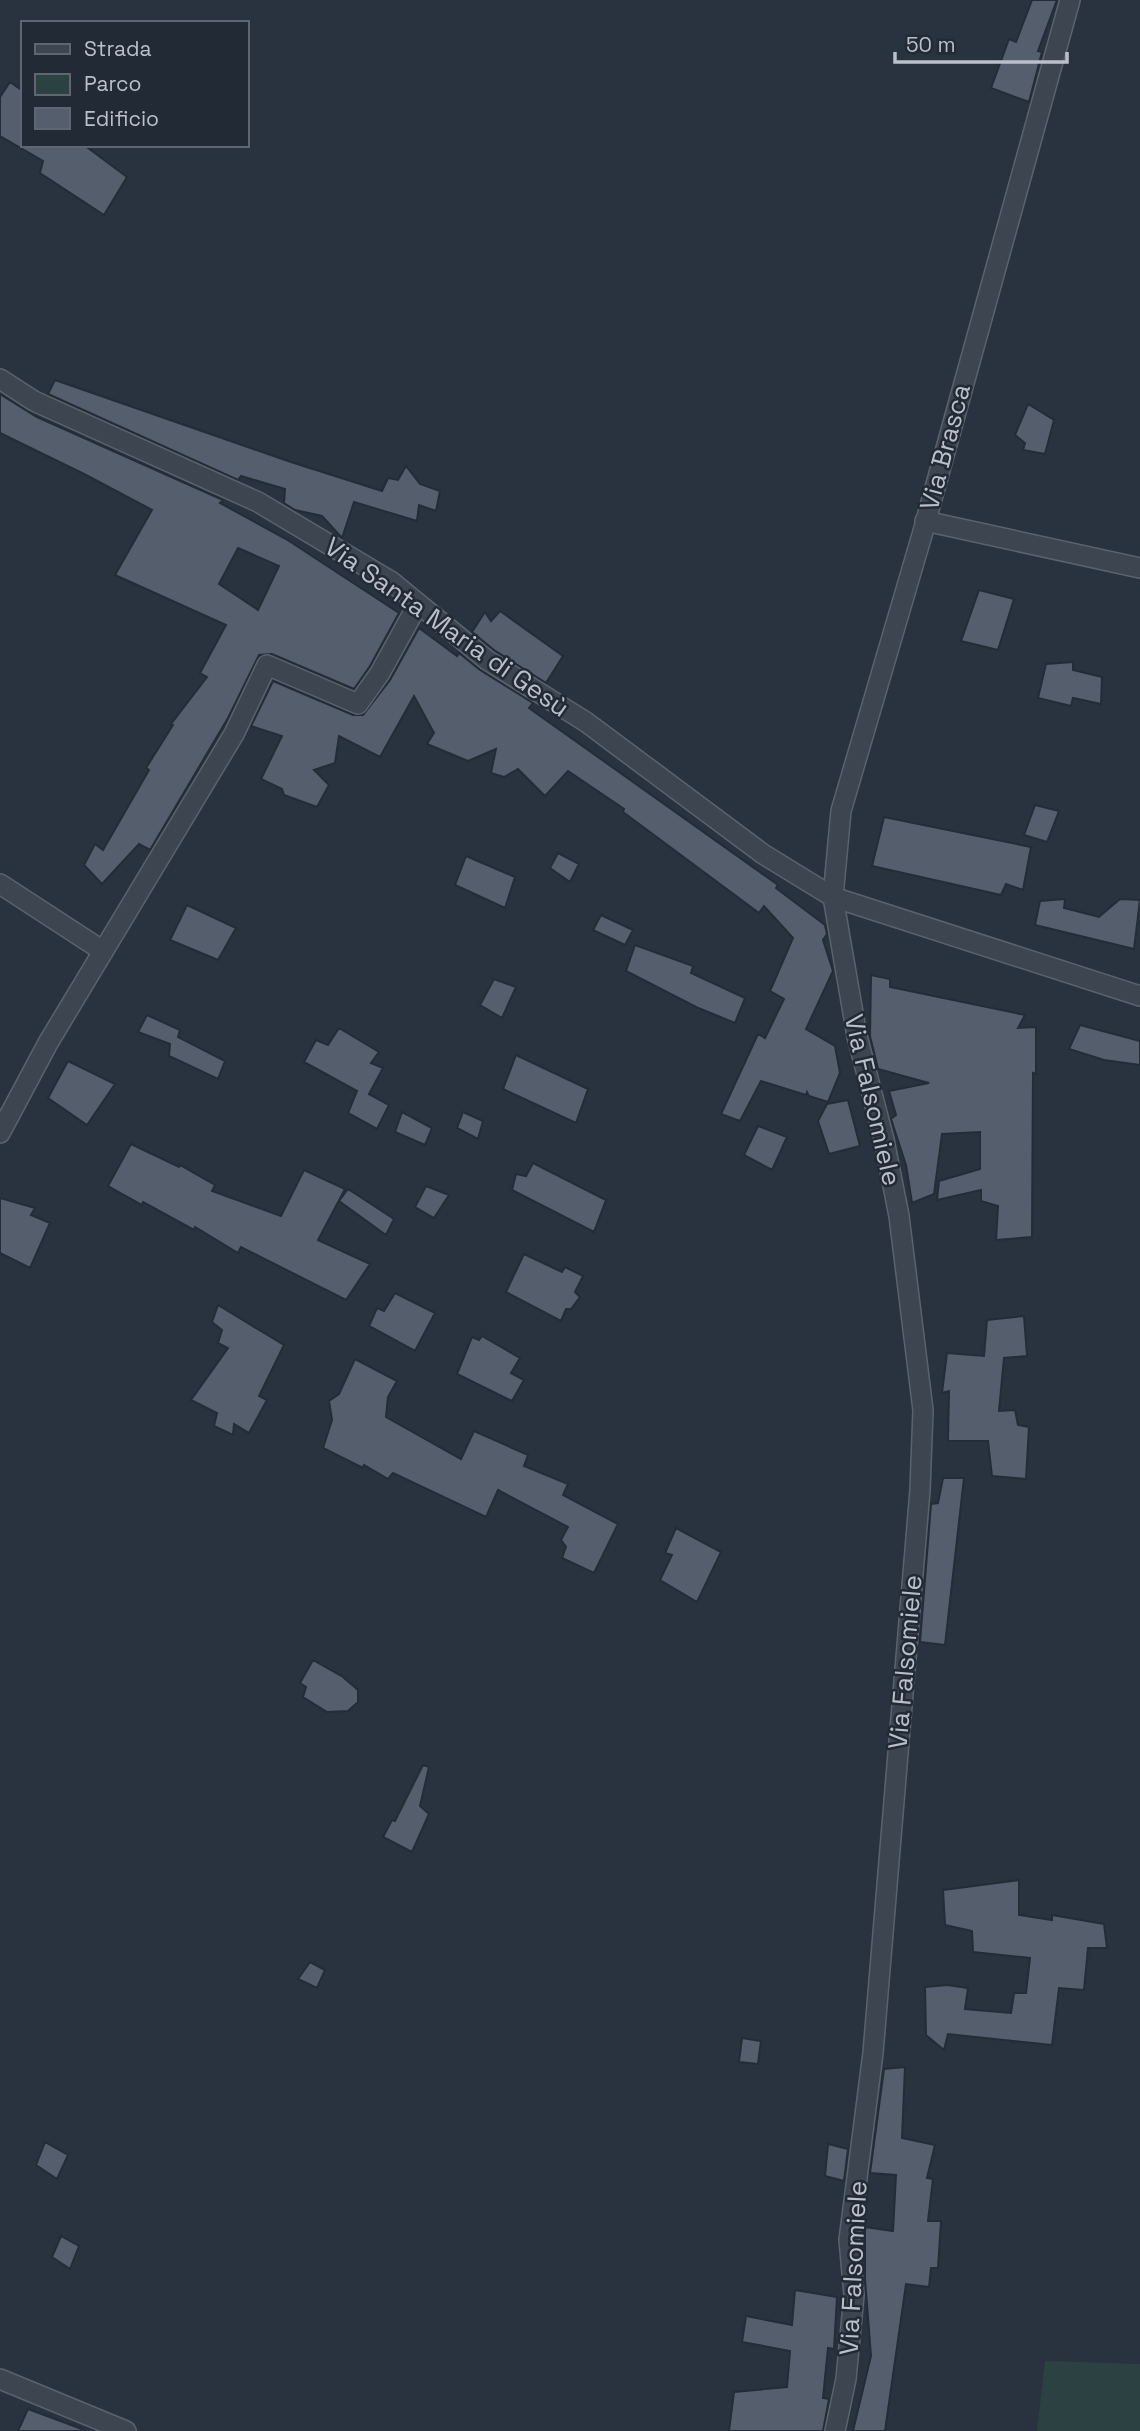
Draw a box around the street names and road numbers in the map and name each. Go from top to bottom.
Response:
street label: Via Brasca [912,380,978,514]
street label: Via Santa Maria di Gesù [318,530,576,724]
street label: Via Falsomiele [837,1011,909,1189]
street label: Via Falsomiele [880,1573,930,1751]
street label: Via Falsomiele [831,2180,875,2356]

